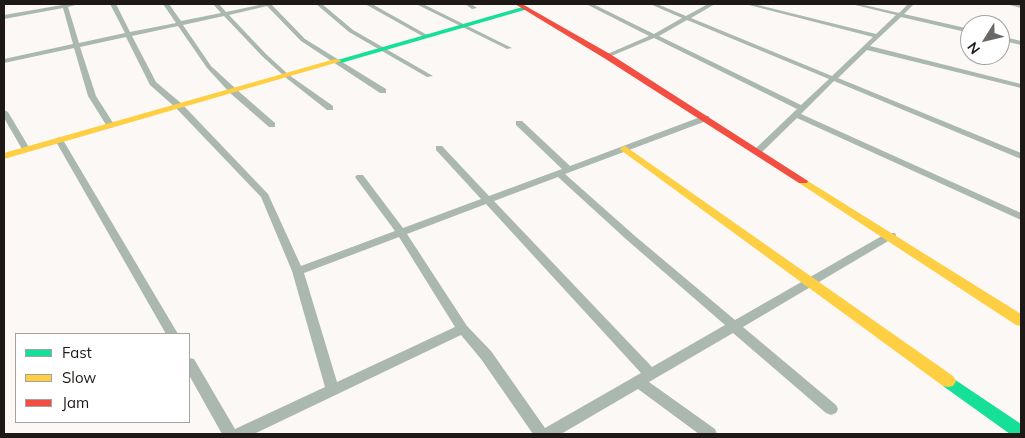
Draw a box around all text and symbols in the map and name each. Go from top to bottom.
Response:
north arrow [960,15,1010,65]
text: N [963,39,984,58]
legend [15,333,190,423]
text: Fast [62,343,92,362]
text: Slow [62,368,96,387]
text: Jam [62,393,89,412]

